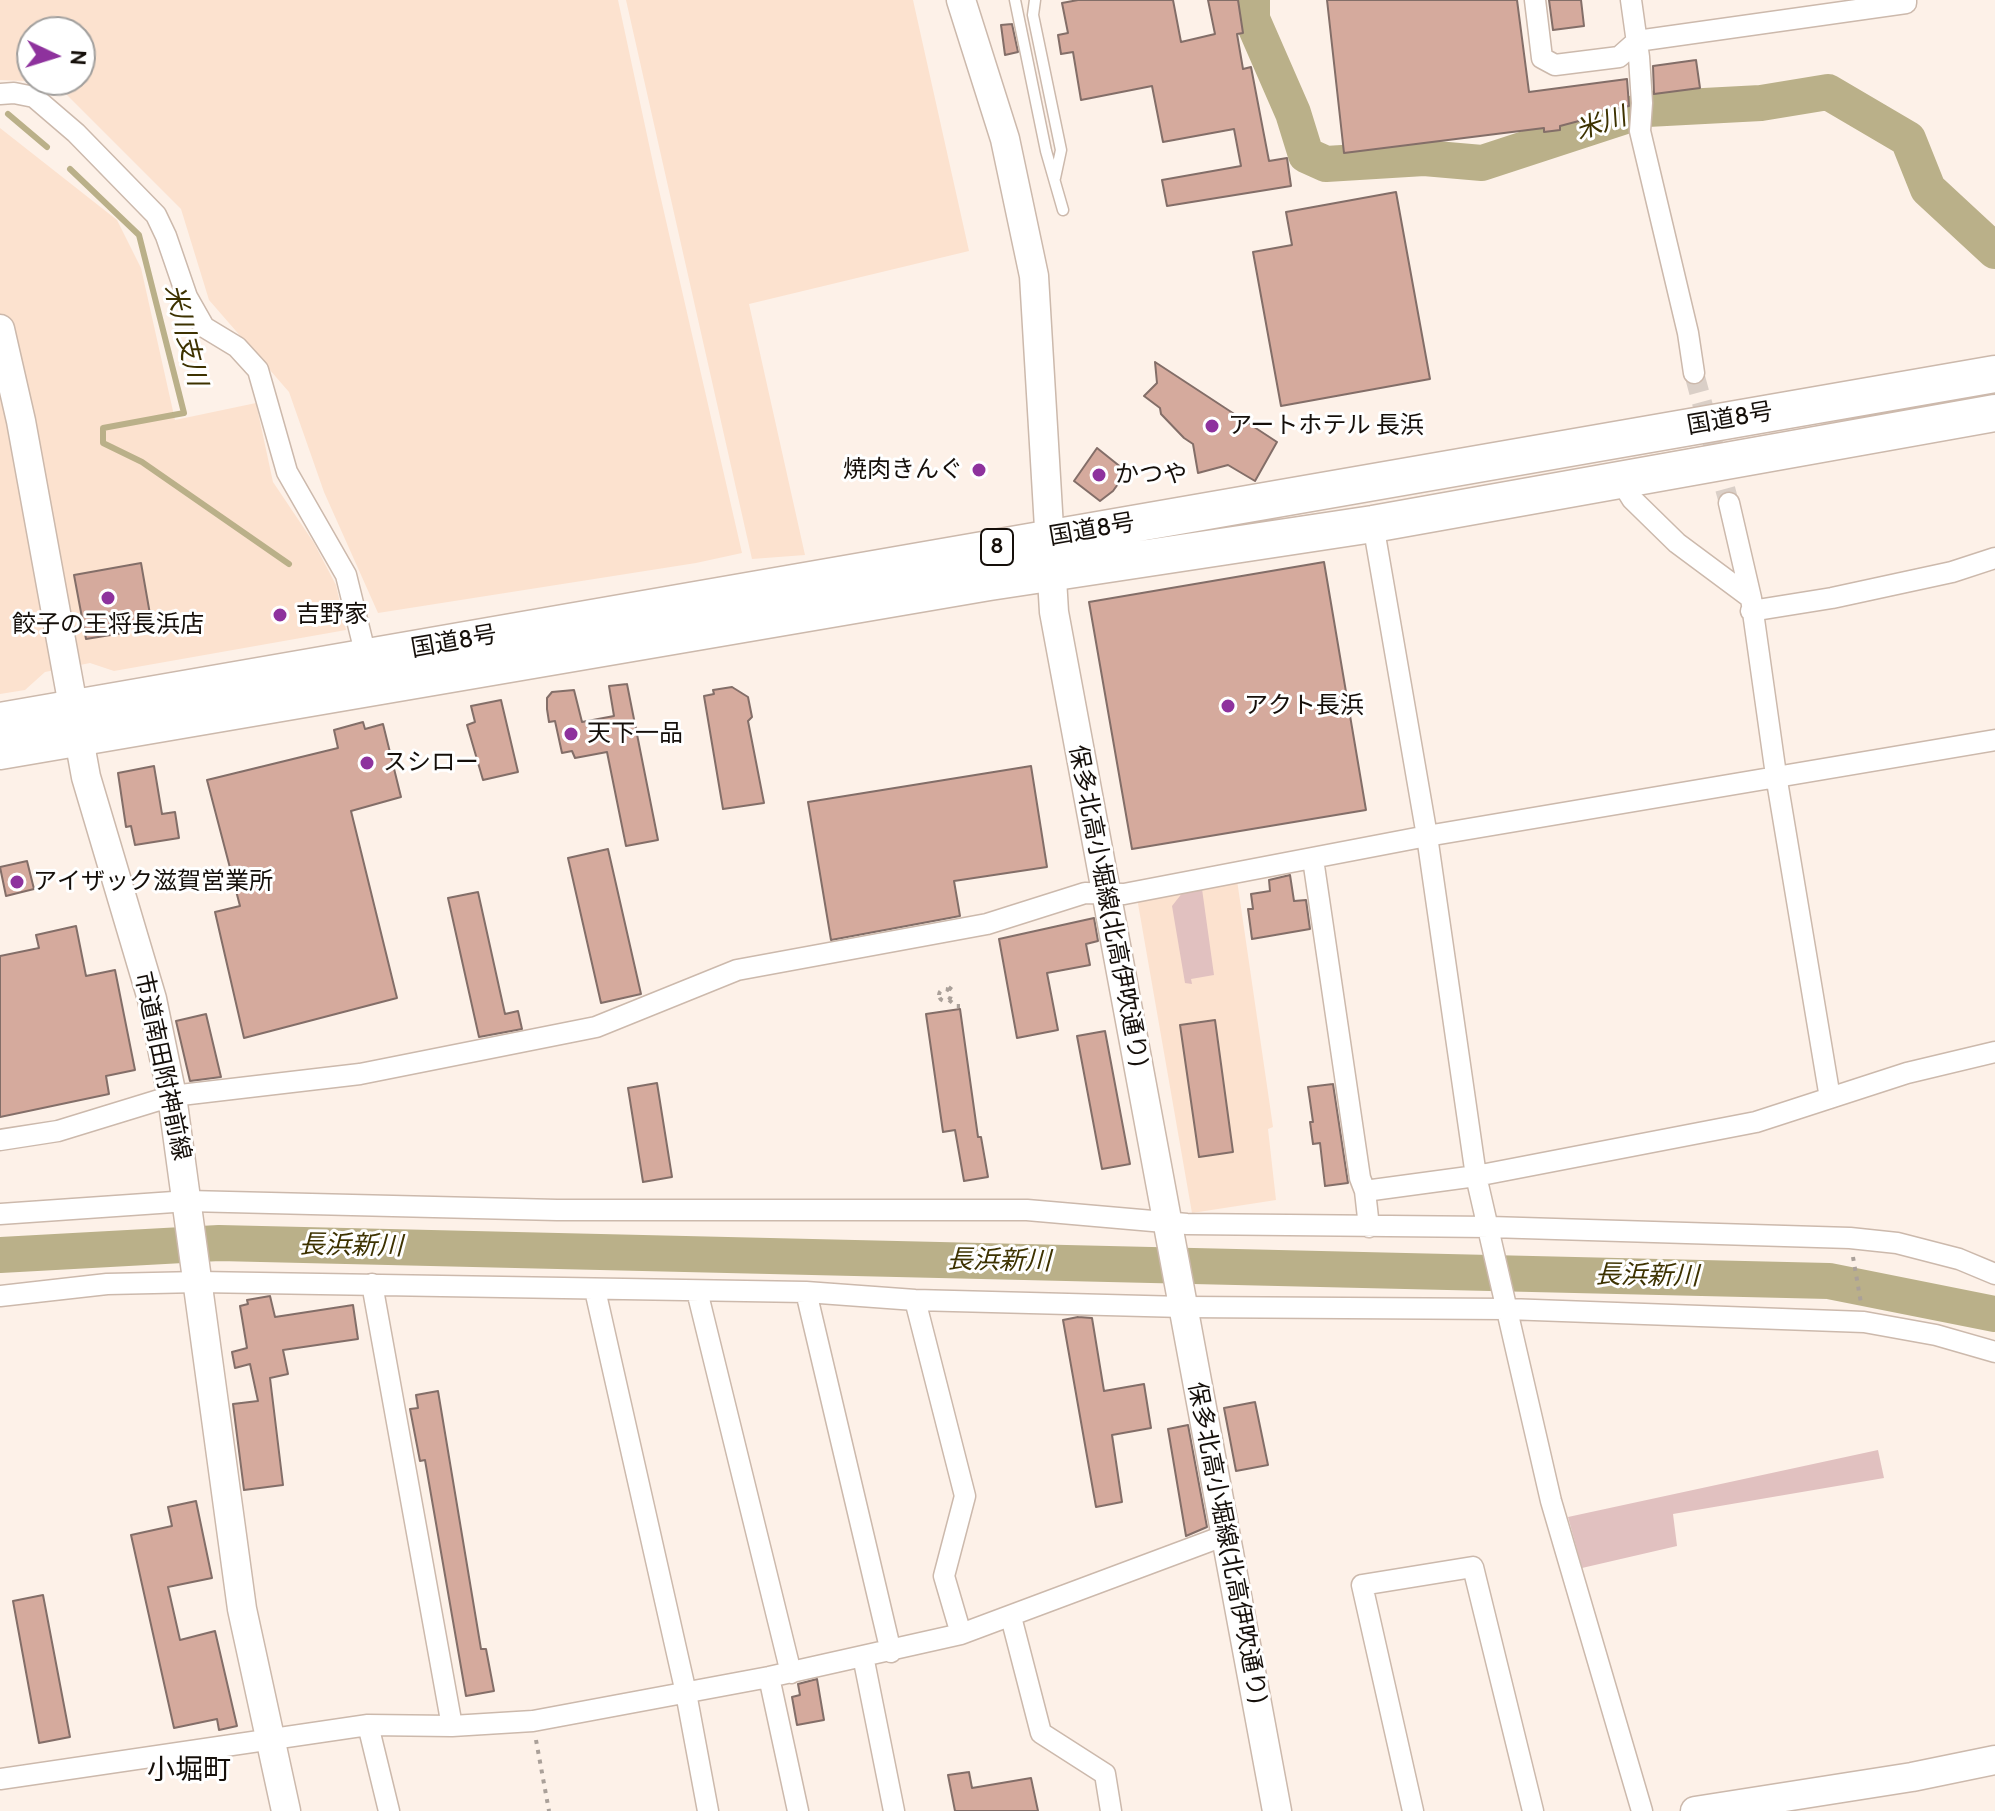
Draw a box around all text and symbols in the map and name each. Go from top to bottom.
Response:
north arrow [16,16,96,96]
text: N [64,49,92,66]
water label: 米川 [1571,101,1631,147]
water label: 米川支川 [157,281,213,389]
street label: 国道8号 [1685,397,1775,441]
place label: アートホテル 長浜 [1228,412,1424,440]
marker: アートホテル 長浜 [1203,417,1221,435]
place label: 焼肉きんぐ [843,456,963,484]
marker: 焼肉きんぐ [970,461,988,479]
place label: かつや [1115,461,1187,489]
marker: かつや [1090,466,1108,484]
street label: 国道8号 [1047,508,1137,552]
road number: 8 [981,529,1013,565]
marker: 餃子の王将長浜店 [99,589,117,607]
place label: 吉野家 [296,601,368,629]
marker: 吉野家 [271,606,289,624]
place label: 餃子の王将長浜店 [12,611,204,639]
street label: 国道8号 [409,620,499,664]
place label: アクト長浜 [1244,692,1364,720]
marker: アクト長浜 [1219,697,1237,715]
place label: 天下一品 [587,720,683,748]
marker: 天下一品 [562,725,580,743]
street label: 保多北高小堀線(北高伊吹通り) [1063,743,1153,1069]
place label: スシロー [383,749,479,777]
marker: スシロー [358,754,376,772]
place label: アイザック滋賀営業所 [33,868,273,896]
marker: アイザック滋賀営業所 [8,873,26,891]
street label: 市道南田附神前線 [128,969,196,1163]
water label: 長浜新川 [299,1229,403,1263]
water label: 長浜新川 [947,1244,1051,1278]
water label: 長浜新川 [1595,1259,1699,1293]
street label: 保多北高小堀線(北高伊吹通り) [1182,1380,1272,1706]
district label: 小堀町 [147,1754,231,1788]

